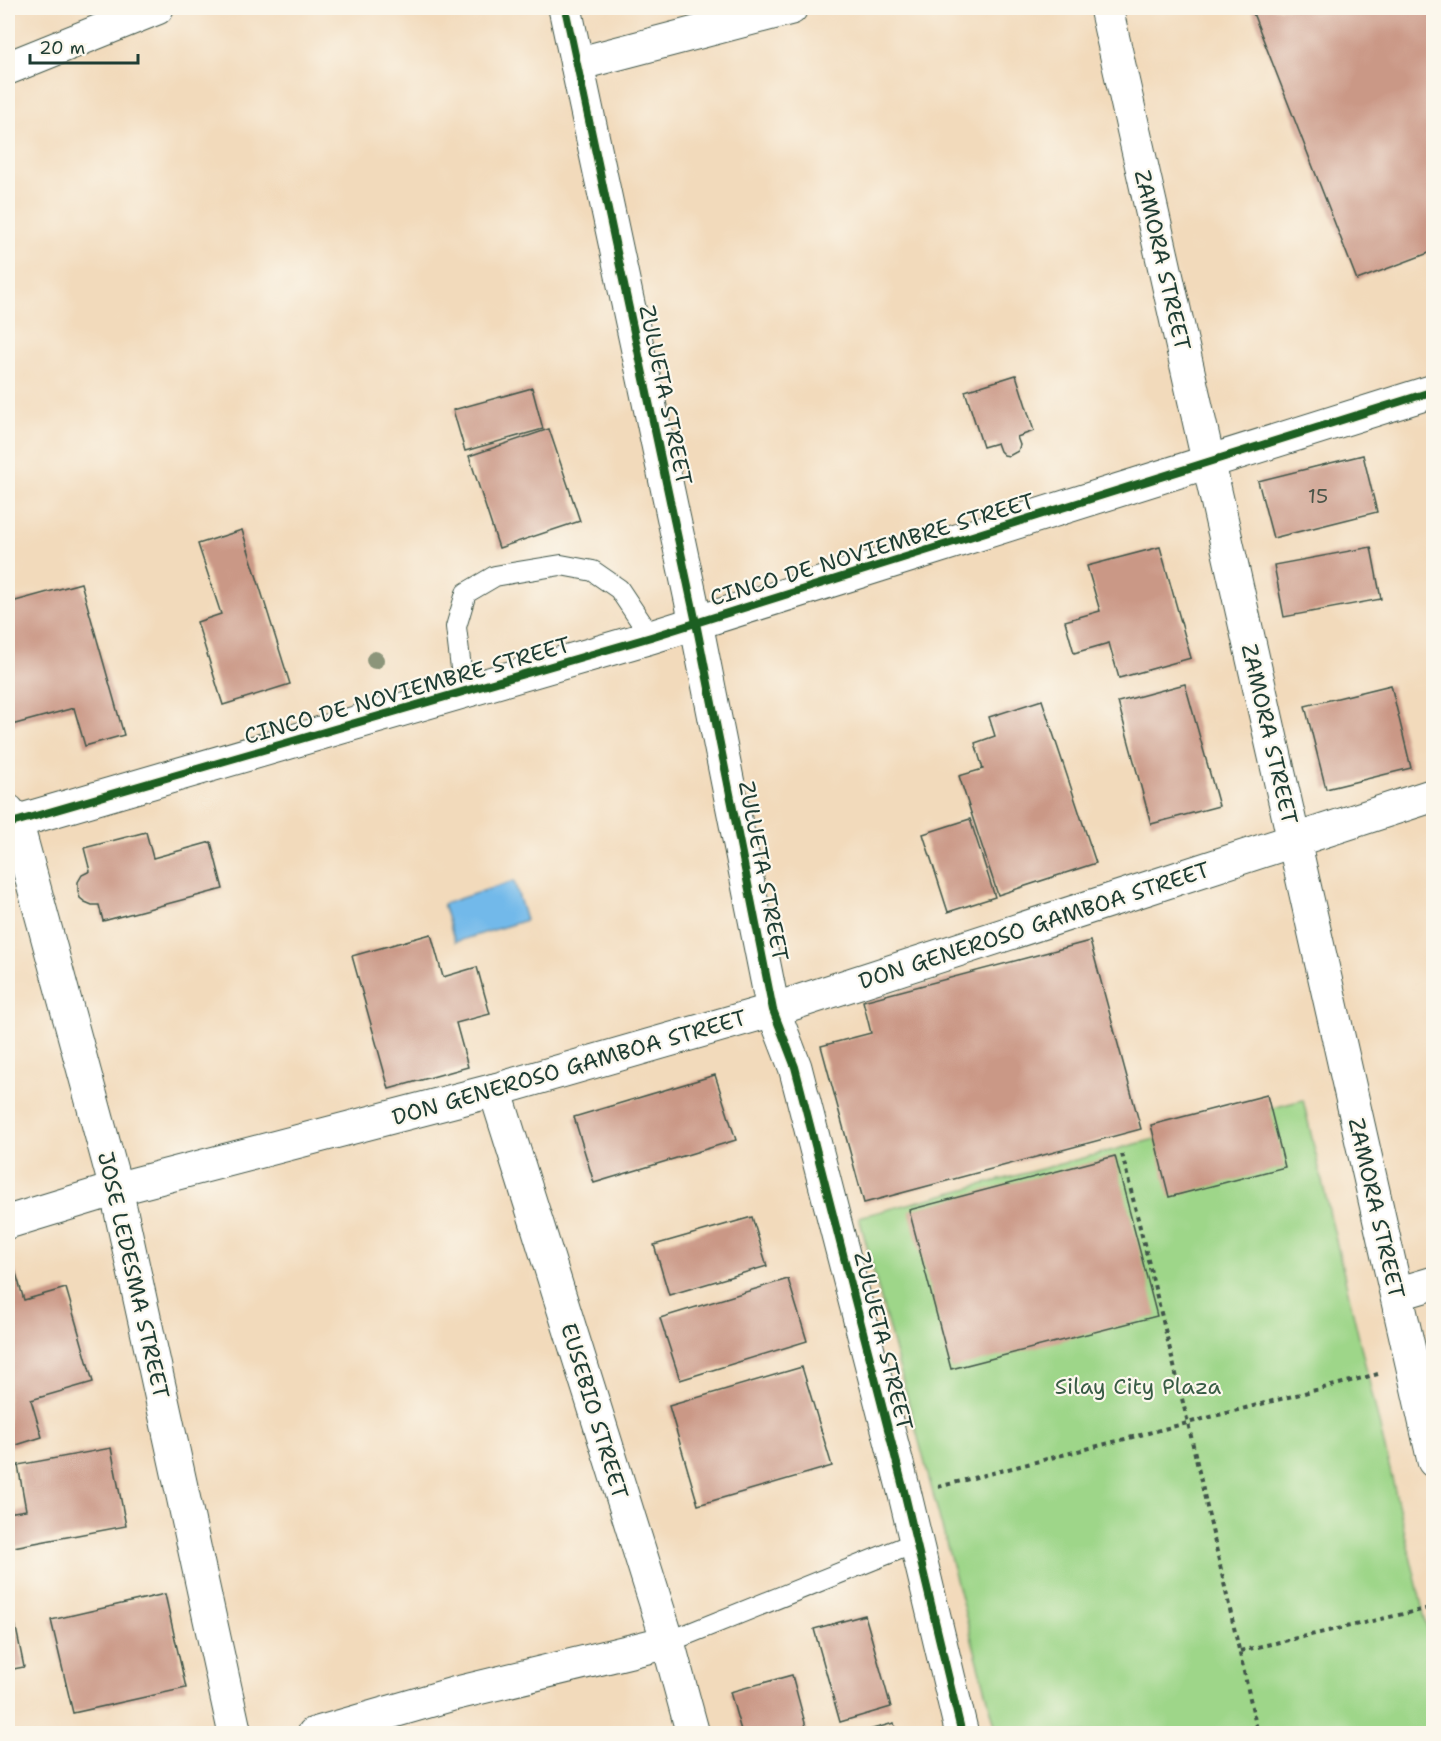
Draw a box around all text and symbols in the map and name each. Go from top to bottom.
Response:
scale bar [30,27,138,65]
text: 20 m [39,36,85,60]
street label: ZAMORA STREET [1128,167,1197,354]
street label: ZULUETA STREET [632,303,699,488]
house number: 15 [1308,483,1328,509]
street label: CINCO DE NOVIEMBRE STREET [706,486,1039,613]
street label: CINCO DE NOVIEMBRE STREET [241,630,574,751]
street label: ZAMORA STREET [1235,641,1304,828]
street label: ZULUETA STREET [732,778,795,964]
street label: DON GENEROSO GAMBOA STREET [855,855,1214,996]
street label: DON GENEROSO GAMBOA STREET [389,1003,750,1132]
street label: ZAMORA STREET [1342,1115,1411,1302]
street label: JOSE LEDESMA STREET [91,1149,176,1402]
street label: ZULUETA STREET [847,1249,920,1434]
street label: EUSEBIO STREET [554,1320,635,1503]
park label: Silay City Plaza [1055,1372,1221,1401]

